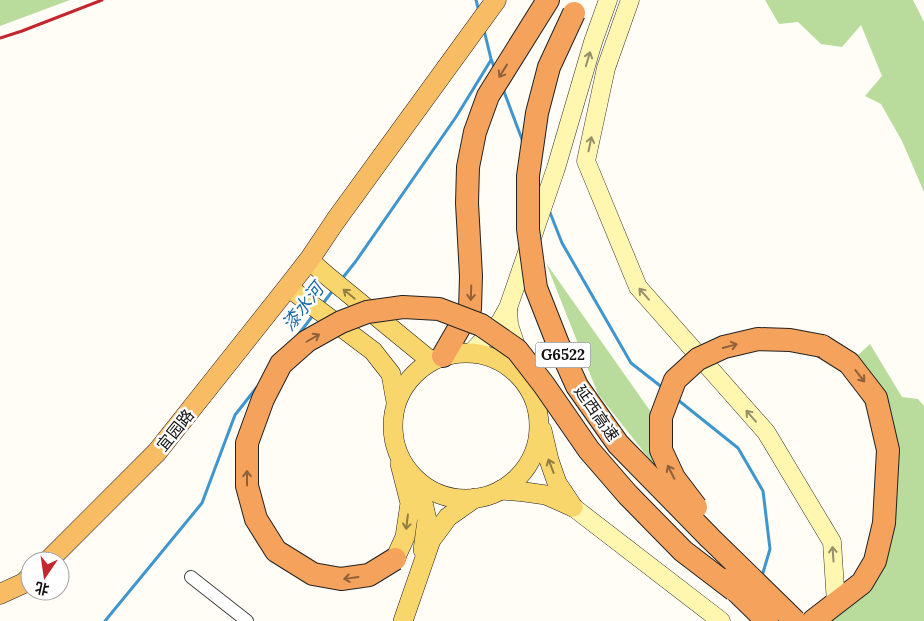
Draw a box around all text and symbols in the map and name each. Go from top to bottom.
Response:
one-way arrow [584,51,594,67]
one-way arrow [498,64,508,78]
one-way arrow [586,136,595,152]
water label: 漆水河 [277,276,330,335]
one-way arrow [466,284,475,300]
one-way arrow [638,287,650,300]
one-way arrow [342,288,355,299]
one-way arrow [305,332,319,342]
one-way arrow [721,341,737,350]
road number: G6522 [536,342,590,368]
one-way arrow [854,370,865,383]
street label: 延西高速 [570,381,624,445]
street label: 宜园路 [152,405,198,455]
one-way arrow [745,409,757,422]
one-way arrow [546,459,555,475]
one-way arrow [666,465,676,480]
one-way arrow [242,470,252,486]
one-way arrow [402,514,412,530]
one-way arrow [828,546,837,562]
north arrow [20,551,70,601]
one-way arrow [344,573,360,583]
text: 北 [33,578,51,599]

